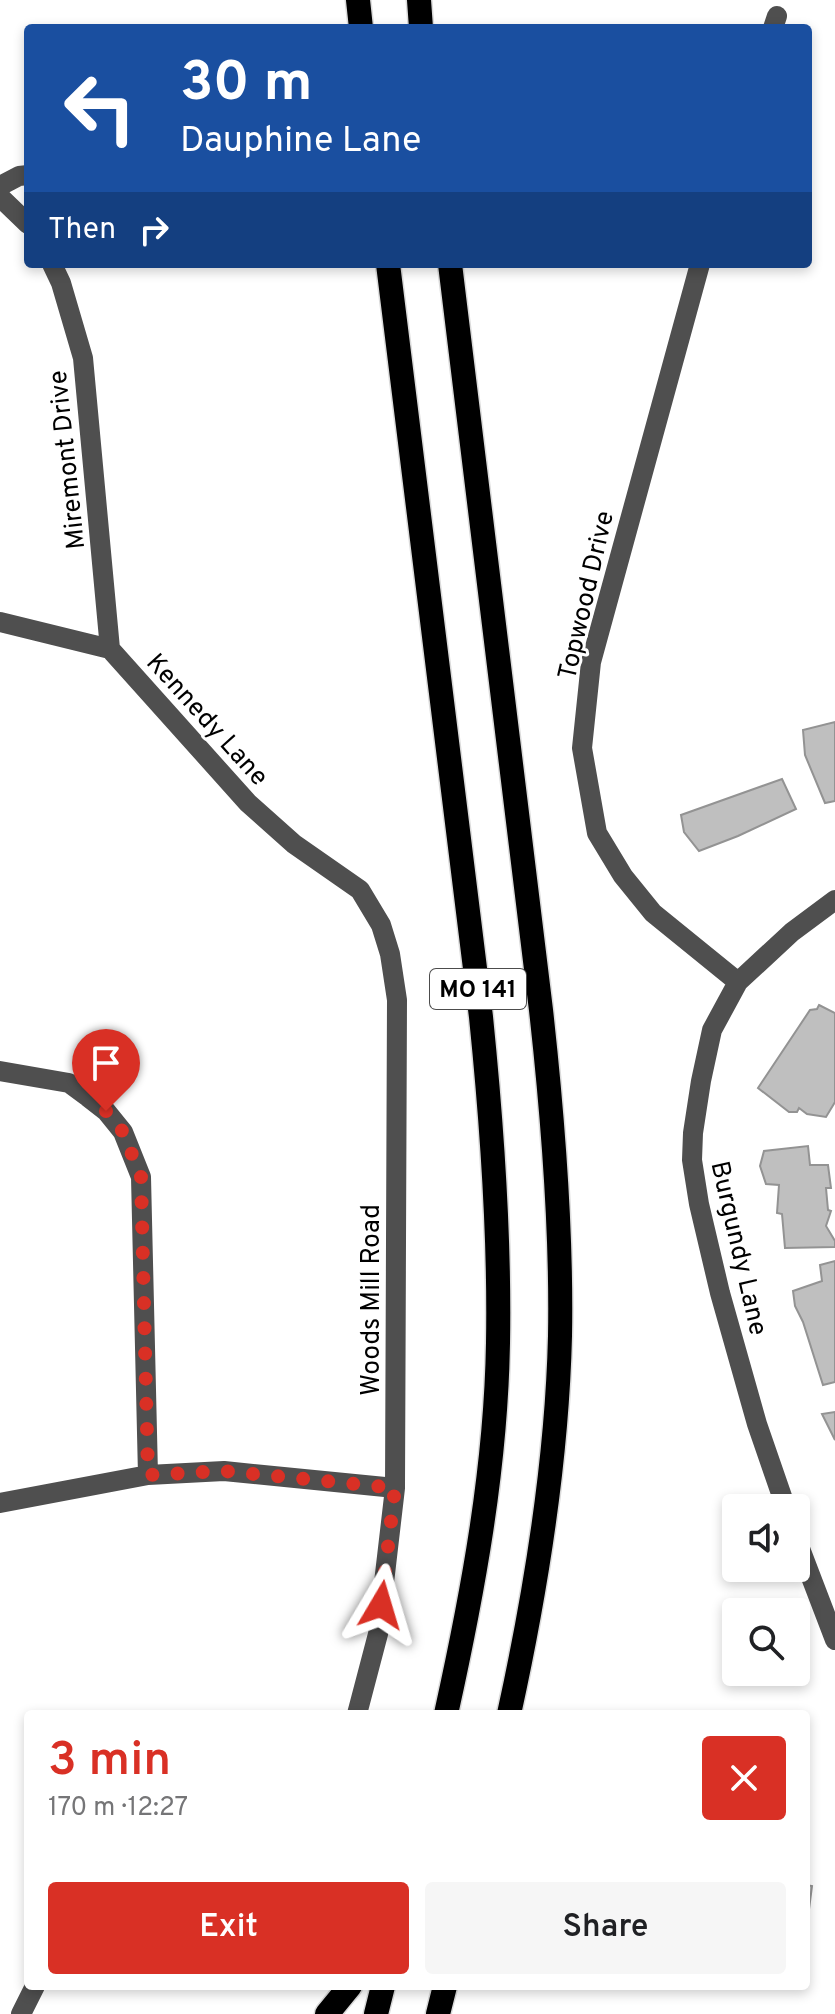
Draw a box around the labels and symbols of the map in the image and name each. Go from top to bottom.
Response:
street label: Miremont Drive [43,369,94,551]
street label: Topwood Drive [552,508,623,683]
street label: Kennedy Lane [138,647,274,794]
road number: MO 141 [430,969,526,1009]
pin [72,1029,140,1111]
street label: Burgundy Lane [701,1158,774,1339]
street label: Woods Mill Road [356,1204,389,1396]
position arrow [339,1563,423,1647]

